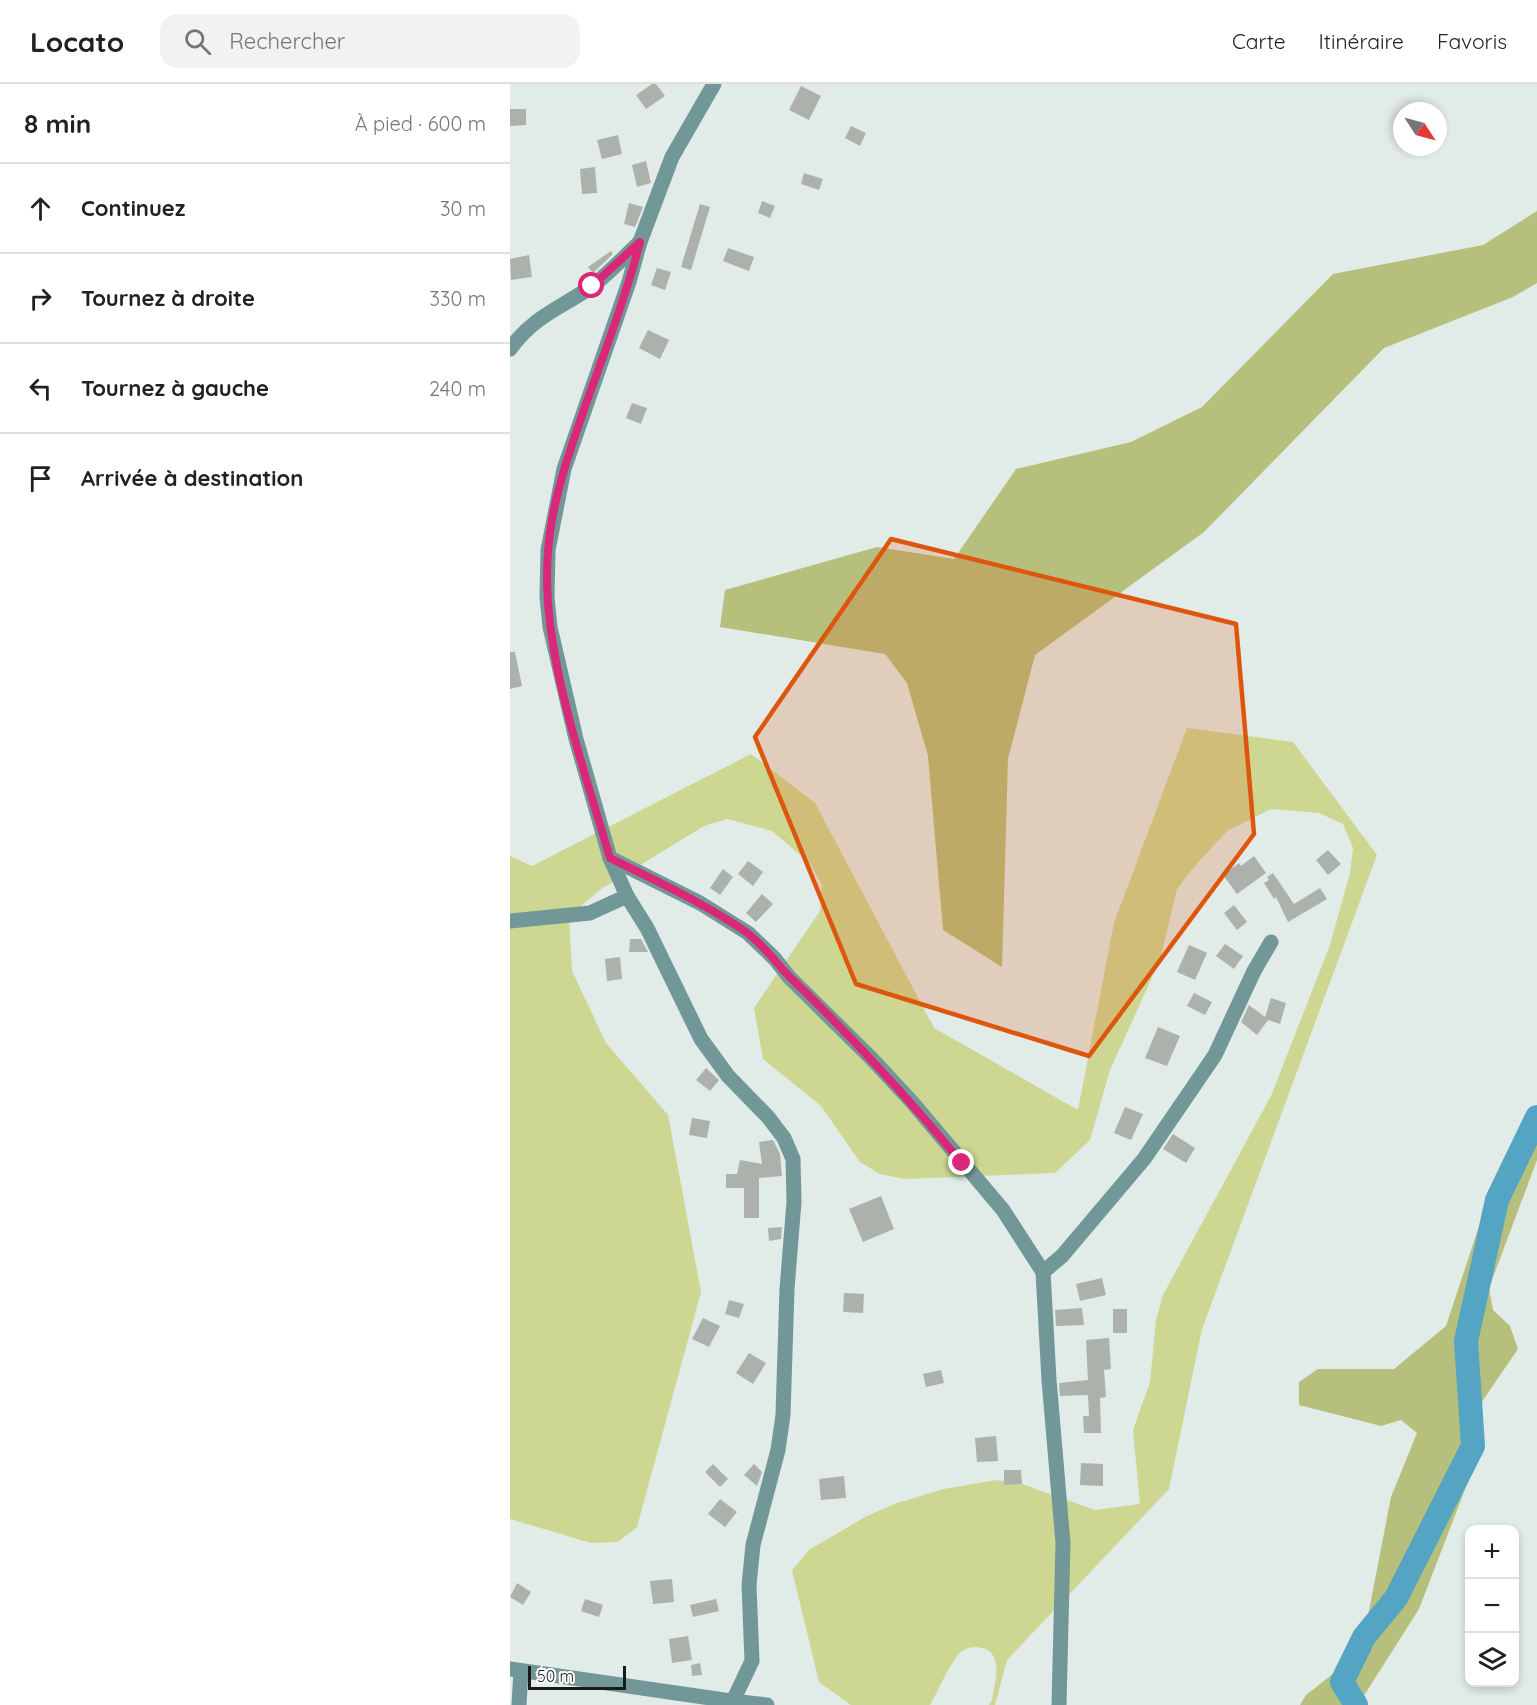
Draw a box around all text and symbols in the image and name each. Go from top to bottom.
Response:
search box [160,14,580,68]
text: Locato [30,24,124,59]
icon: search [181,25,214,58]
text: Rechercher [229,27,345,55]
text: Carte [1232,28,1286,54]
text: Itinéraire [1319,28,1404,54]
text: Favoris [1437,28,1507,54]
north arrow [1393,102,1447,156]
text: 8 min [24,107,91,140]
text: À pied · 600 m [355,111,486,136]
icon: ahead [24,192,57,225]
text: Continuez [81,194,185,222]
text: 30 m [440,196,486,221]
route start [578,272,604,298]
icon: right [24,282,57,315]
text: Tournez à droite [81,284,255,312]
text: 330 m [429,286,486,311]
icon: left [24,372,57,405]
text: Tournez à gauche [81,374,269,402]
text: 240 m [429,376,486,401]
icon: arrive [24,462,57,495]
text: Arrivée à destination [81,464,303,492]
route end [948,1149,974,1175]
map controls [1465,1525,1519,1687]
button: + [1465,1525,1519,1579]
button: − [1465,1579,1519,1633]
button: layers [1465,1633,1519,1687]
scale bar [528,1663,626,1690]
text: 50 m [537,1666,574,1686]

